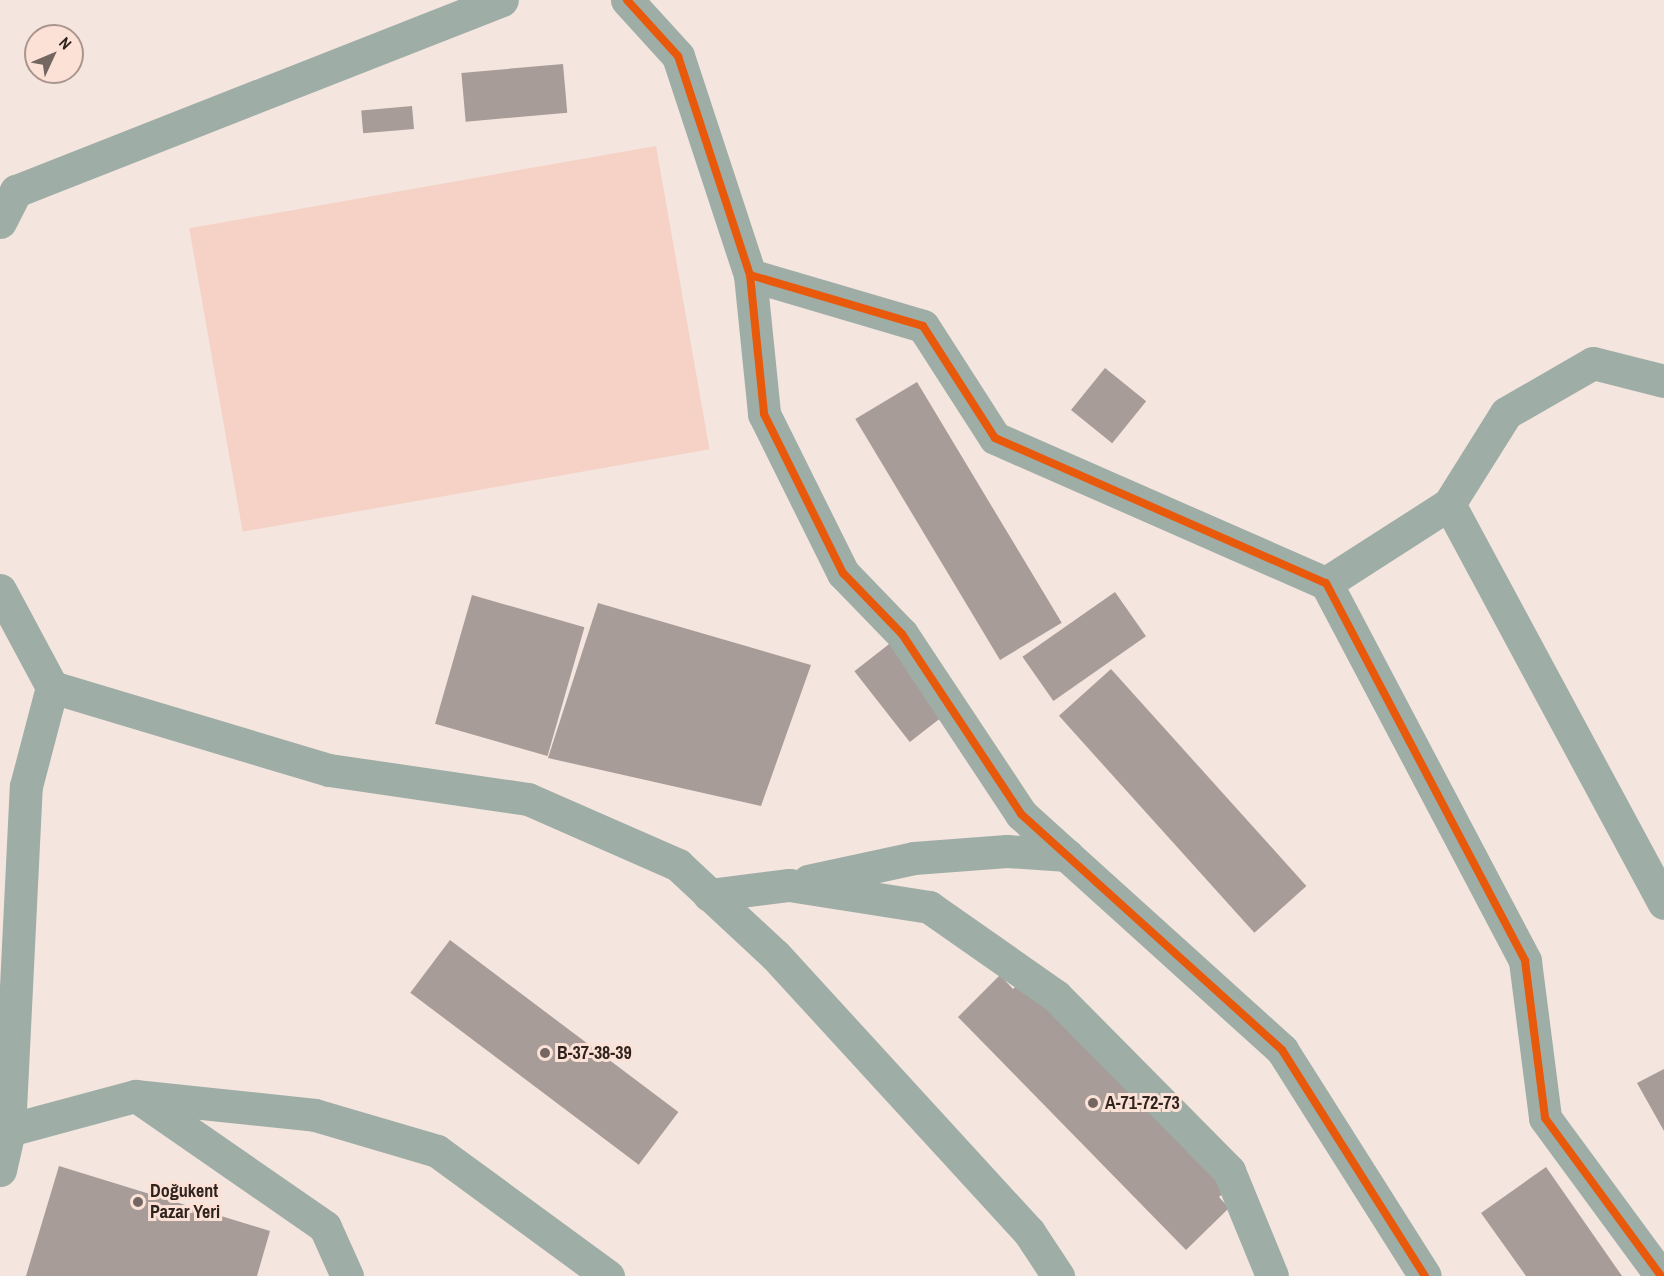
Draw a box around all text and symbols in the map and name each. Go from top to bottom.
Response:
north arrow [24,24,84,84]
text: N [54,32,77,54]
place label: B-37-38-39 [557,1042,632,1064]
marker: B-37-38-39 [538,1046,552,1060]
place label: A-71-72-73 [1105,1092,1180,1114]
marker: A-71-72-73 [1086,1096,1100,1110]
place label: Doğukent Pazar Yeri [150,1181,220,1224]
marker: Doğukent Pazar Yeri [131,1195,145,1209]

